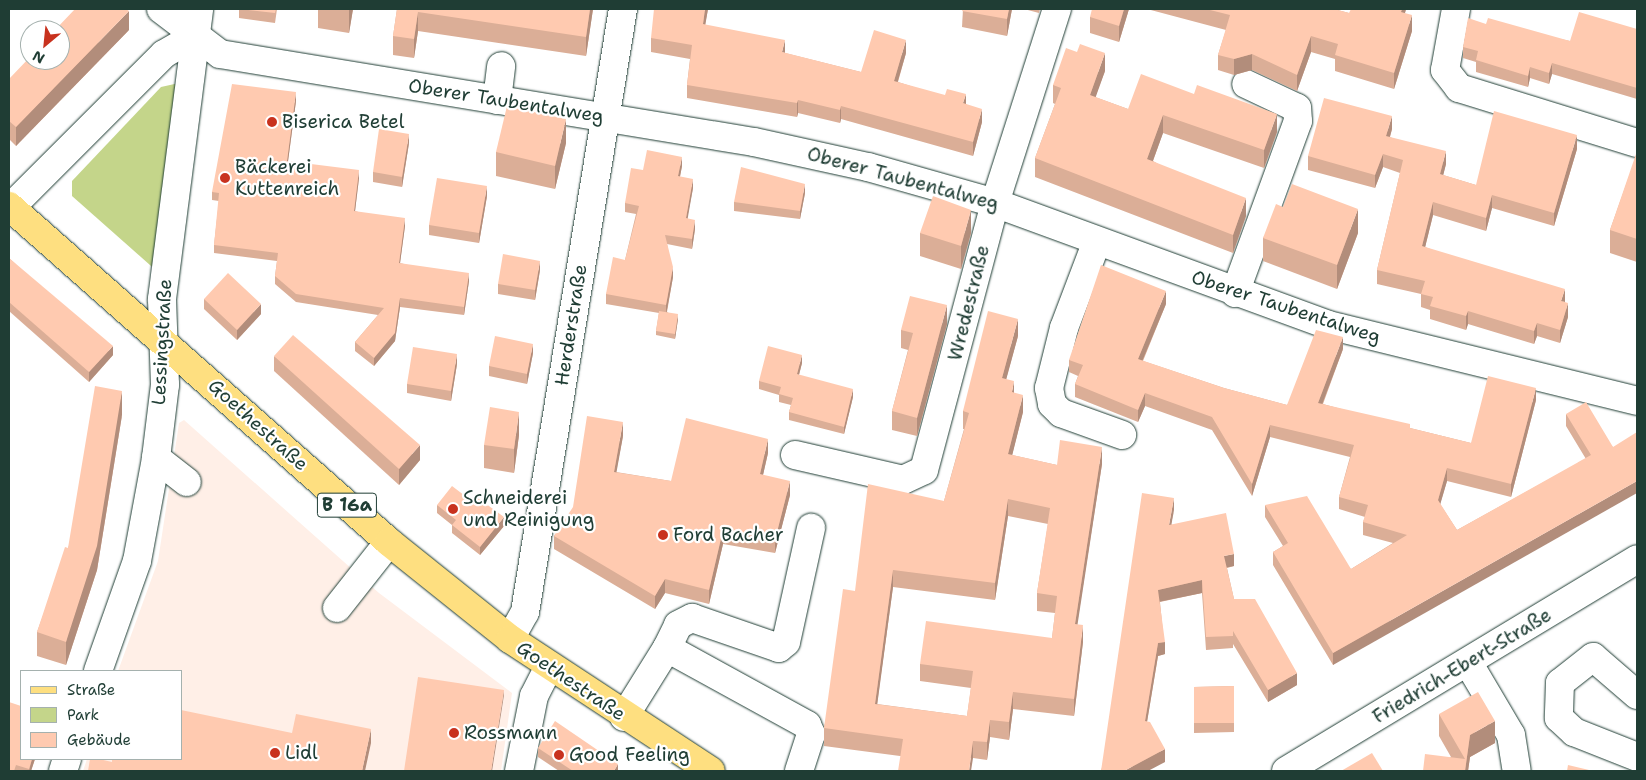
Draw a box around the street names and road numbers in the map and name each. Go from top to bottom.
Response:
street label: Oberer Taubentalweg [407,74,605,128]
street label: Oberer Taubentalweg [805,142,1001,216]
street label: Wredestraße [944,243,994,363]
street label: Herderstraße [550,263,592,387]
street label: Oberer Taubentalweg [1189,266,1383,348]
street label: Lessingstraße [147,278,177,406]
street label: Goethestraße [203,374,313,476]
road number: B 16a [316,490,378,520]
street label: Friedrich-Ebert-Straße [1368,604,1556,728]
street label: Goethestraße [512,636,630,726]

